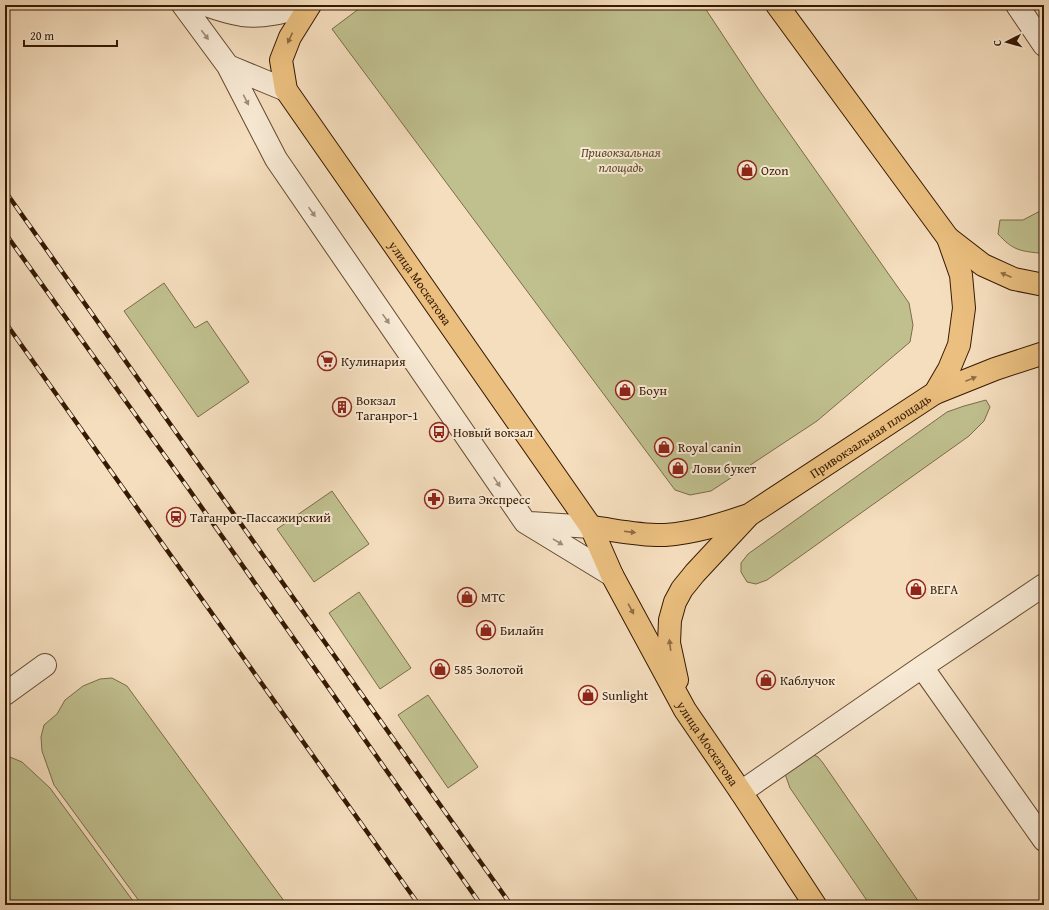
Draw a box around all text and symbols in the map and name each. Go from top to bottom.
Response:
scale bar [24,22,117,48]
north arrow [987,22,1027,62]
text: 20 m [30,27,54,44]
one-way arrow [201,30,210,41]
one-way arrow [287,33,293,44]
text: С [989,39,1005,47]
one-way arrow [243,95,249,106]
park label: Привокзальная площадь [581,143,662,177]
shop icon: Ozon [736,159,758,181]
place label: Ozon [761,161,789,180]
one-way arrow [308,206,316,217]
street label: улица Москатова [383,236,457,330]
one-way arrow [1001,272,1012,278]
one-way arrow [382,314,390,324]
supermarket icon: Кулинария [316,350,338,372]
place label: Кулинария [341,352,406,371]
one-way arrow [965,375,977,381]
shop icon: Боун [614,379,636,401]
place label: Боун [639,381,668,400]
street label: Привокзальная площадь [806,389,935,483]
place label: Вокзал Таганрог-1 [356,391,419,425]
building icon: Вокзал Таганрог-1 [331,396,353,418]
bus stop icon: Новый вокзал [428,421,450,443]
place label: Новый вокзал [453,423,533,442]
shop icon: Royal canin [653,436,675,458]
place label: Royal canin [678,438,742,457]
shop icon: Лови букет [667,457,689,479]
place label: Лови букет [692,459,757,478]
one-way arrow [494,476,501,488]
pharmacy icon: Вита Экспресс [423,488,445,510]
place label: Вита Экспресс [448,490,531,509]
station icon: Таганрог-Пассажирский [165,506,187,528]
place label: Таганрог-Пассажирский [190,508,331,527]
one-way arrow [624,529,636,535]
one-way arrow [552,539,564,546]
shop icon: ВЕГА [905,578,927,600]
place label: ВЕГА [930,580,958,599]
shop icon: МТС [456,586,478,608]
place label: МТС [481,588,506,607]
one-way arrow [627,603,634,615]
shop icon: Билайн [475,619,497,641]
place label: Билайн [500,621,544,640]
one-way arrow [667,639,673,651]
shop icon: 585 Золотой [429,658,451,680]
place label: 585 Золотой [454,660,524,679]
shop icon: Каблучок [755,669,777,691]
place label: Каблучок [780,671,835,690]
shop icon: Sunlight [577,684,599,706]
place label: Sunlight [602,686,649,705]
street label: улица Москатова [671,697,744,791]

